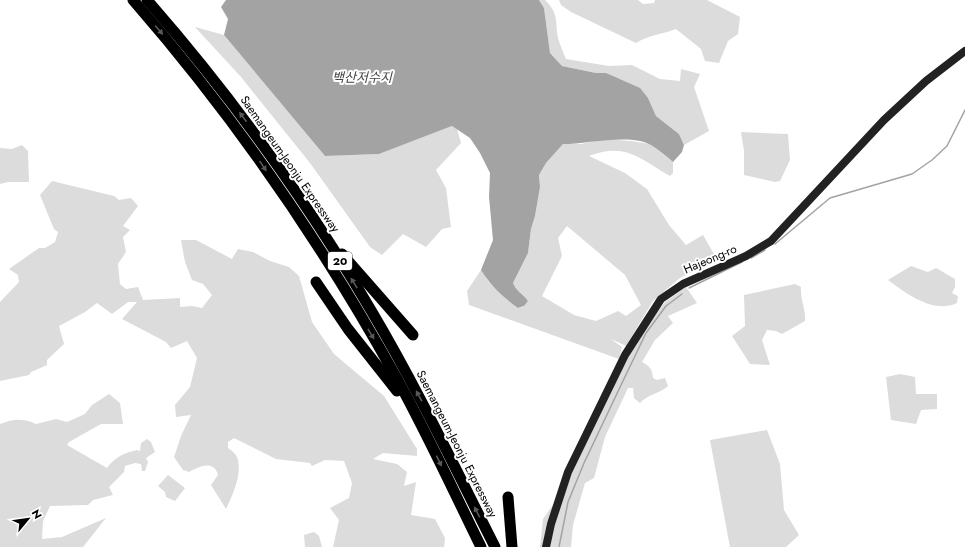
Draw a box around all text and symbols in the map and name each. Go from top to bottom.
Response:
one-way arrow [154,24,163,35]
water label: 백산저수지 [332,68,393,87]
street label: Saemangeum-Jeonju Expressway [236,92,345,237]
one-way arrow [239,112,247,123]
one-way arrow [259,161,267,171]
street label: Hajeong-ro [681,240,740,278]
road number: 20 [328,252,352,270]
one-way arrow [350,278,358,288]
one-way arrow [368,328,375,340]
street label: Saemangeum-Jeonju Expressway [412,367,502,521]
one-way arrow [415,390,422,402]
one-way arrow [436,455,443,467]
north arrow [8,499,48,539]
text: N [28,506,46,522]
one-way arrow [474,506,480,518]

